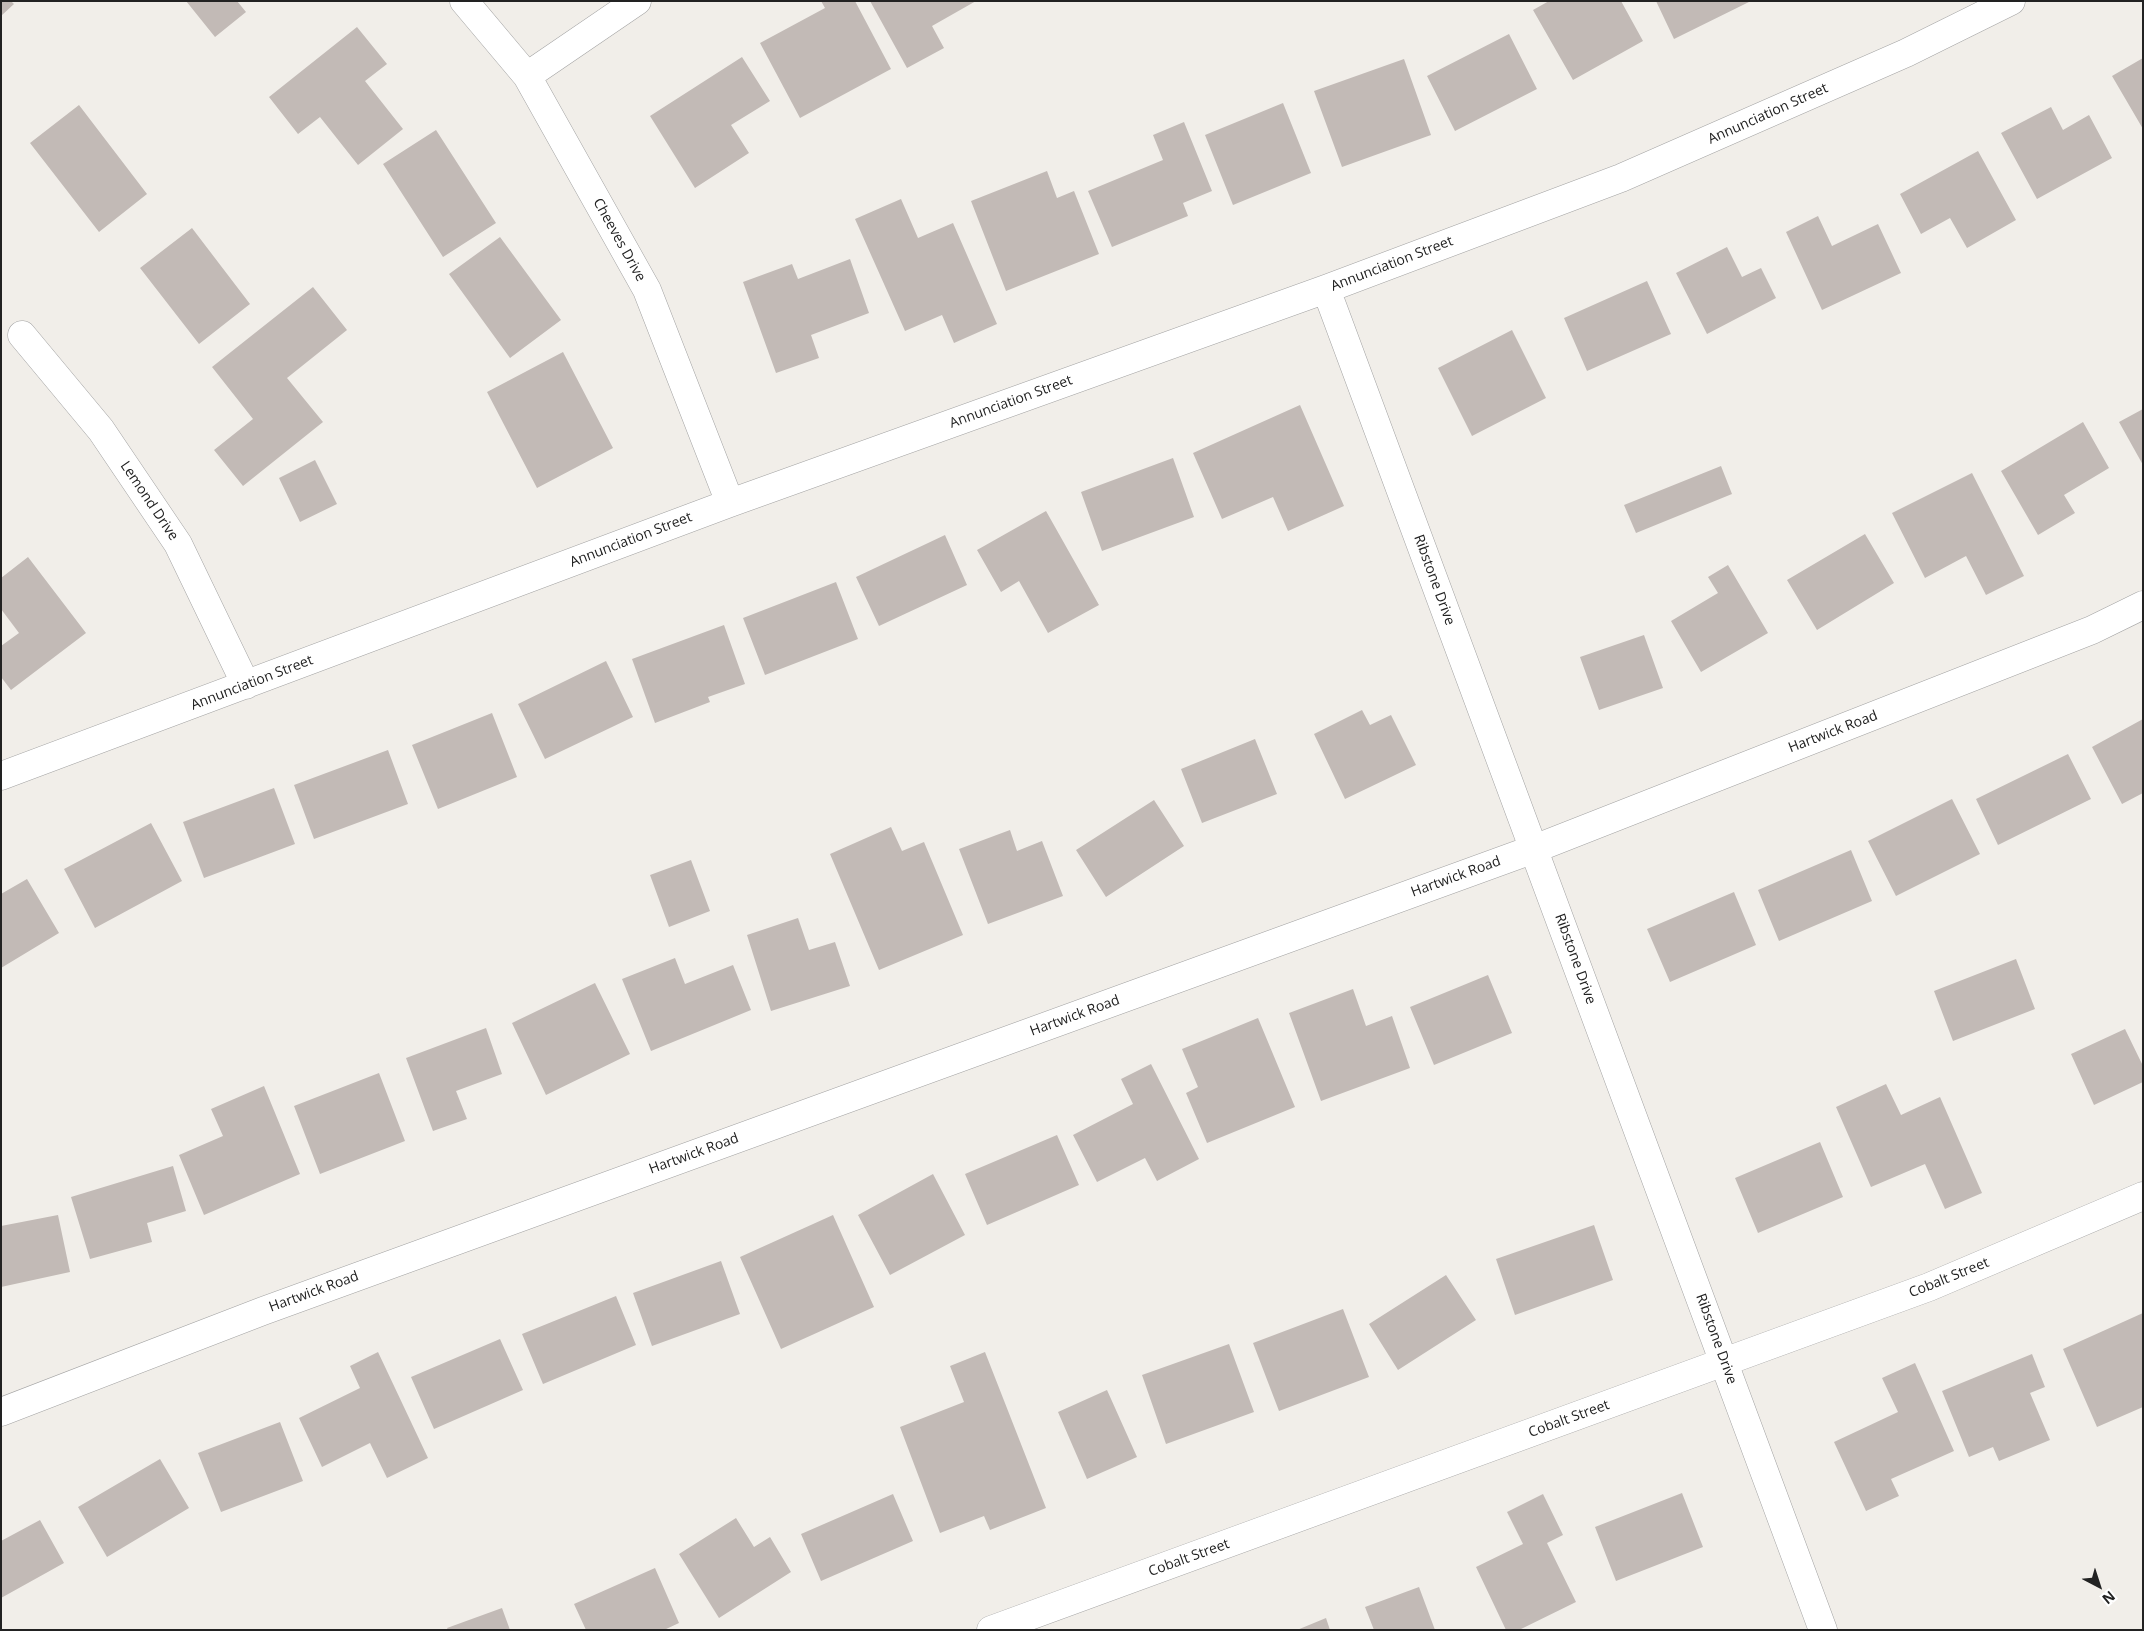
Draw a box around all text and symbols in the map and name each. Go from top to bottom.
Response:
street label: Annunciation Street [1705,80,1831,148]
street label: Cheeves Drive [589,195,649,285]
street label: Annunciation Street [1329,233,1455,295]
street label: Annunciation Street [947,372,1075,432]
street label: Lemond Drive [116,458,182,544]
street label: Annunciation Street [568,509,694,571]
street label: Ribstone Drive [1410,532,1458,628]
street label: Annunciation Street [189,652,315,714]
street label: Hartwick Road [1786,707,1880,757]
street label: Hartwick Road [1409,853,1503,901]
street label: Ribstone Drive [1551,911,1599,1007]
street label: Hartwick Road [1028,992,1122,1040]
street label: Hartwick Road [647,1130,741,1178]
street label: Cobalt Street [1907,1254,1991,1302]
street label: Hartwick Road [267,1268,361,1316]
street label: Ribstone Drive [1692,1291,1740,1387]
street label: Cobalt Street [1526,1397,1612,1441]
street label: Cobalt Street [1146,1536,1232,1580]
north arrow [2074,1561,2124,1611]
text: N [2098,1587,2119,1609]

